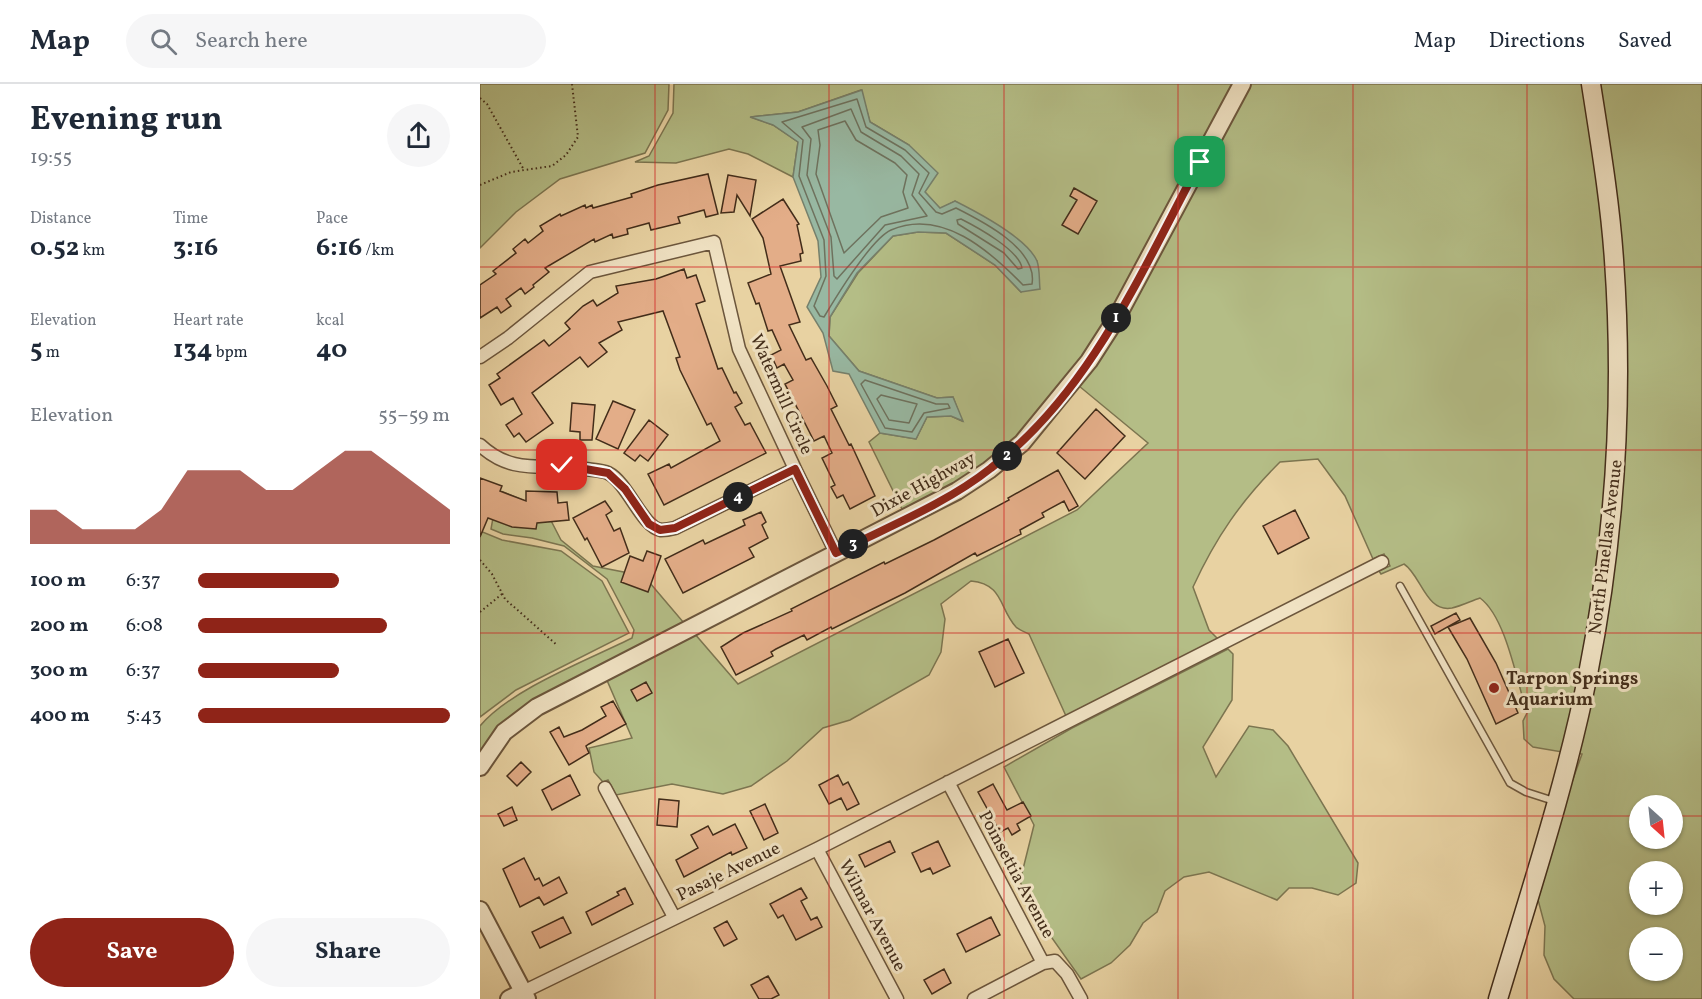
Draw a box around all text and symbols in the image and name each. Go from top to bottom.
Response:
search box [126,14,546,68]
text: Map [30,22,90,61]
icon: search [147,25,180,58]
text: Search here [195,26,308,57]
text: Map [1414,27,1456,56]
text: Directions [1489,27,1585,56]
text: Saved [1618,27,1672,56]
text: Evening run [30,98,223,144]
button: share [387,104,450,167]
pin [1174,136,1225,187]
text: 19:55 [30,144,72,172]
icon: arrive [1183,145,1216,178]
text: Distance [30,208,91,230]
text: Time [173,208,208,230]
text: Pace [316,208,348,230]
text: 0.52 [30,230,79,266]
text: 3:16 [173,230,218,266]
text: 6:16 [316,230,362,266]
text: km [79,240,105,262]
text: /km [362,240,394,262]
pin: 1 [1101,303,1131,333]
text: 1 [1113,307,1119,329]
text: Elevation [30,310,97,332]
text: Heart rate [173,310,244,332]
text: kcal [316,310,344,332]
street label: Watermill Circle [743,330,818,459]
text: 5 [30,332,43,368]
text: 134 [173,332,212,368]
text: 40 [316,332,347,368]
text: m [43,342,60,364]
text: bpm [212,342,248,364]
text: Elevation [30,402,113,430]
text: 55–59 m [378,402,450,430]
pin [536,439,587,490]
pin: 2 [992,441,1022,471]
text: 2 [1003,445,1011,467]
street label: Dixie Highway [867,446,981,524]
icon: check [545,448,578,481]
street label: North Pinellas Avenue [1583,458,1630,636]
pin: 4 [723,482,753,512]
text: 4 [733,486,743,508]
pin: 3 [838,529,868,559]
text: 3 [849,533,857,555]
text: 100 m [30,567,86,595]
text: 6:37 [126,567,161,595]
text: 200 m [30,612,88,640]
text: 6:08 [126,612,163,640]
text: 300 m [30,657,88,685]
text: 6:37 [126,657,161,685]
place label: Tarpon Springs Aquarium [1506,667,1638,713]
marker: Tarpon Springs Aquarium [1487,681,1501,695]
text: 400 m [30,702,90,730]
text: 5:43 [126,702,162,730]
north arrow [1629,795,1683,849]
map controls [1629,795,1683,981]
street label: Poinsettia Avenue [971,806,1060,943]
street label: Pasaje Avenue [673,837,785,908]
street label: Wilmar Avenue [832,855,912,976]
button: + [1629,861,1683,915]
button: Save [30,918,234,987]
button: Share [246,918,450,987]
button: − [1629,927,1683,981]

